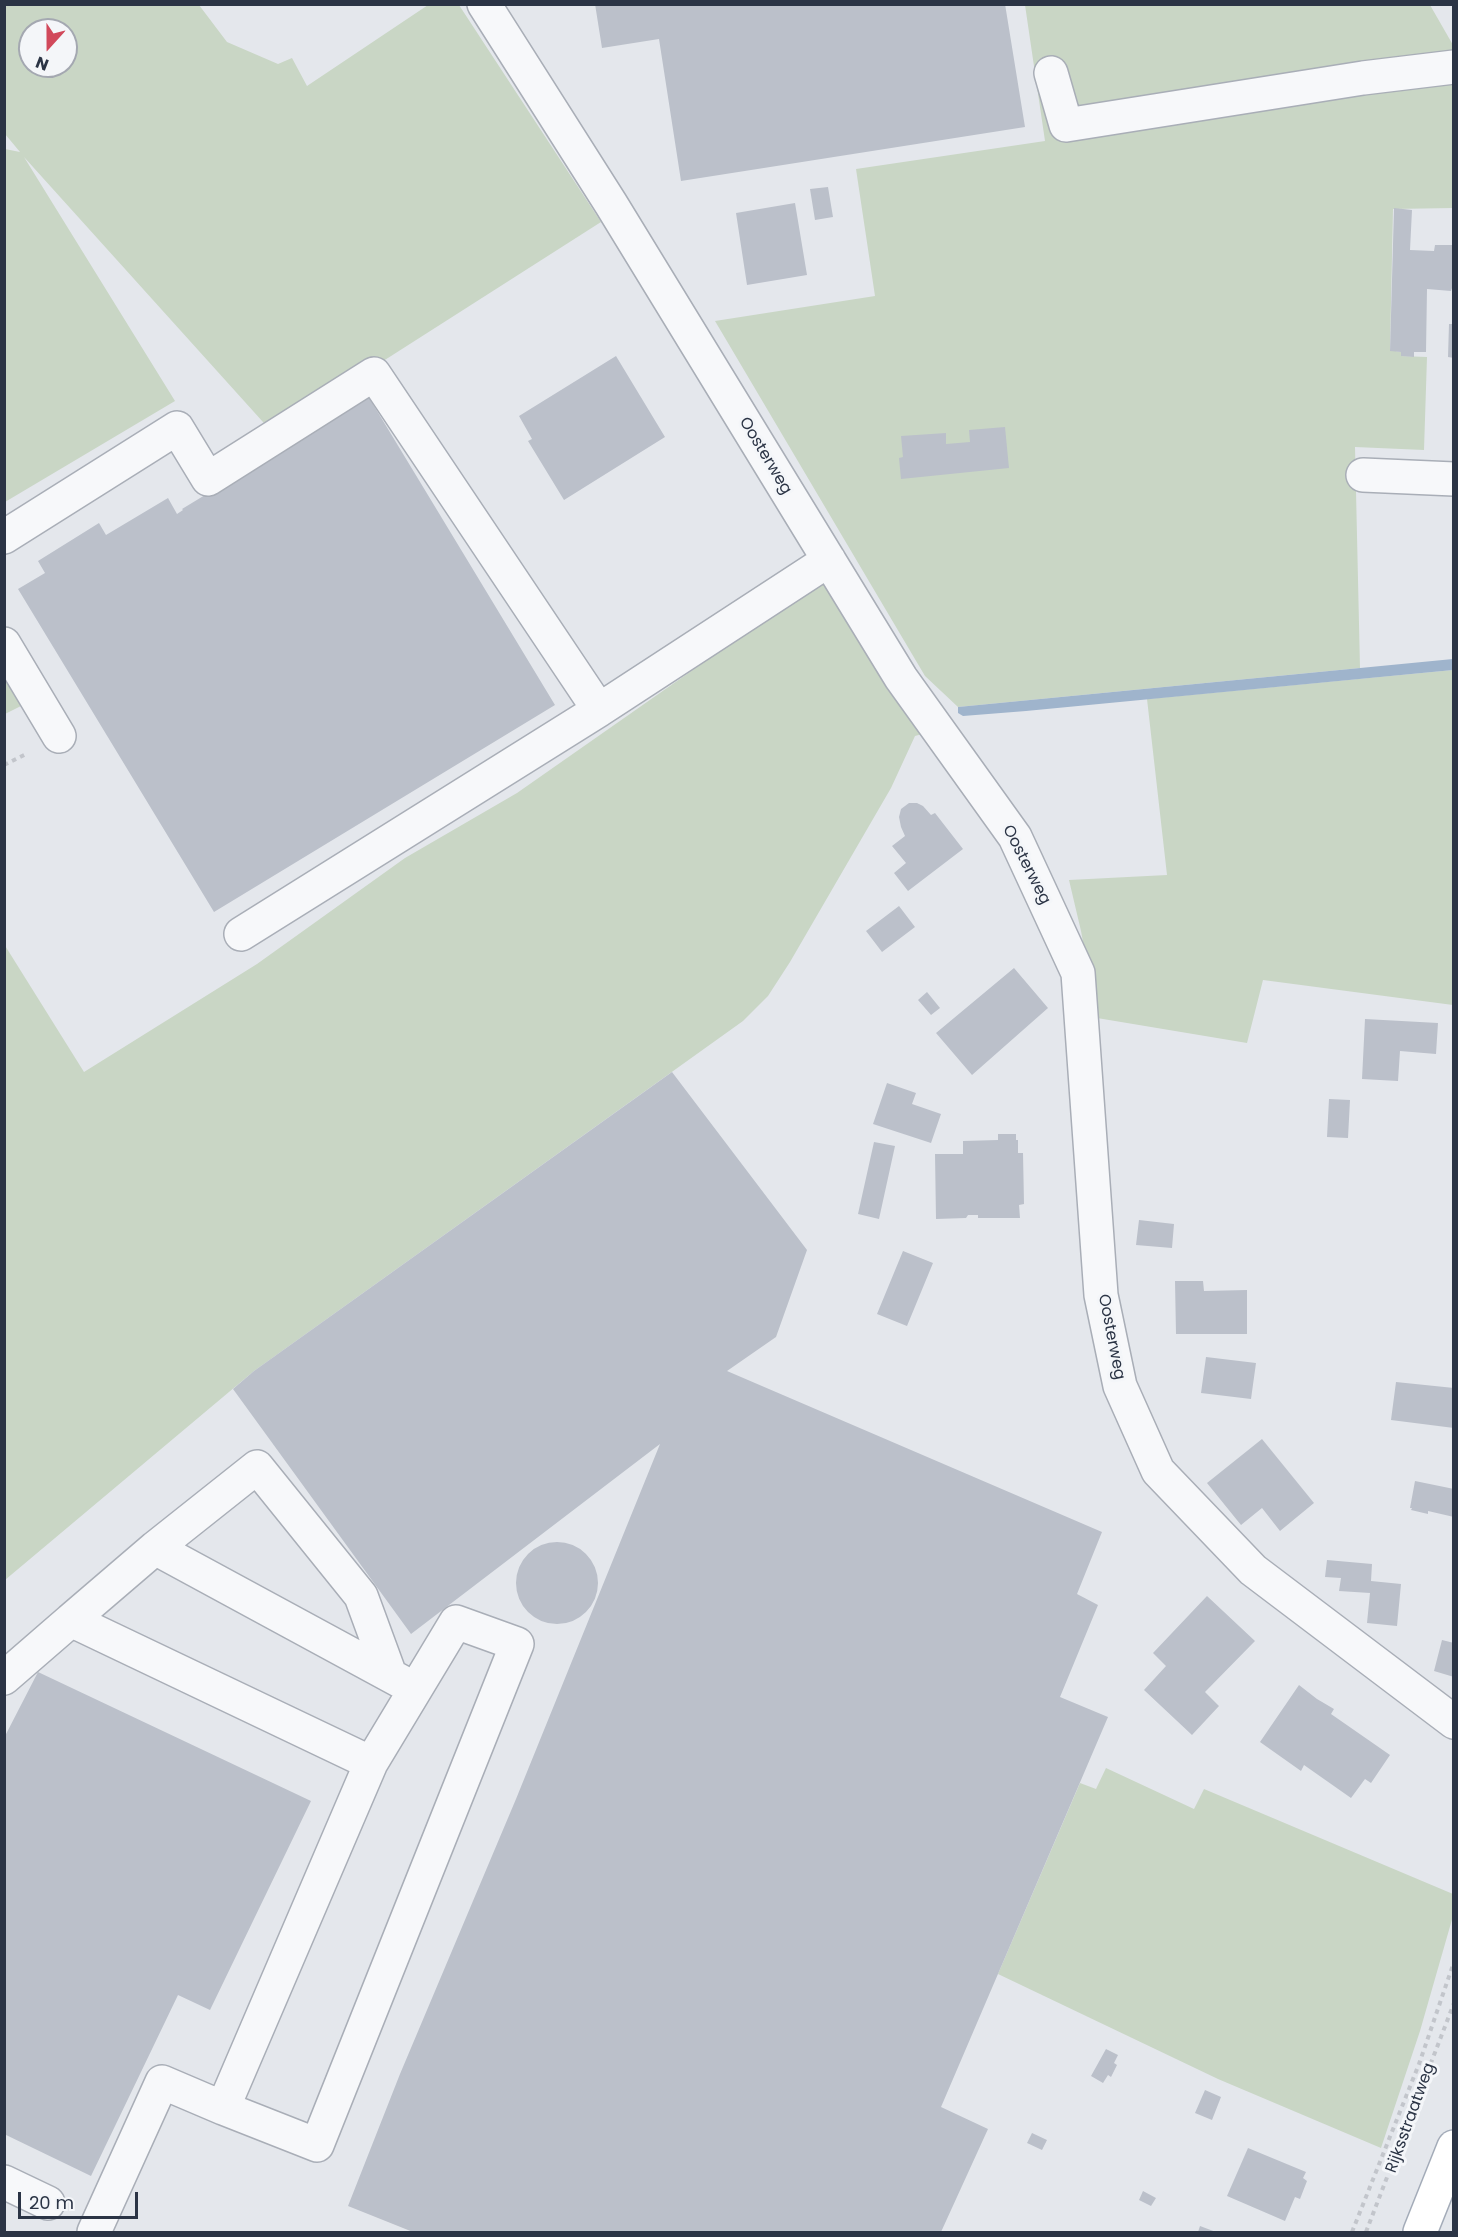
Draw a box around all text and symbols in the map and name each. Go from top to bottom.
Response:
north arrow [18,18,78,78]
text: N [32,51,52,76]
street label: Oosterweg [734,414,796,498]
street label: Oosterweg [998,822,1054,908]
street label: Oosterweg [1093,1293,1129,1381]
street label: Rijksstraatweg [1382,2060,1440,2176]
scale bar [21,2180,141,2218]
text: 20 m [29,2190,74,2215]

